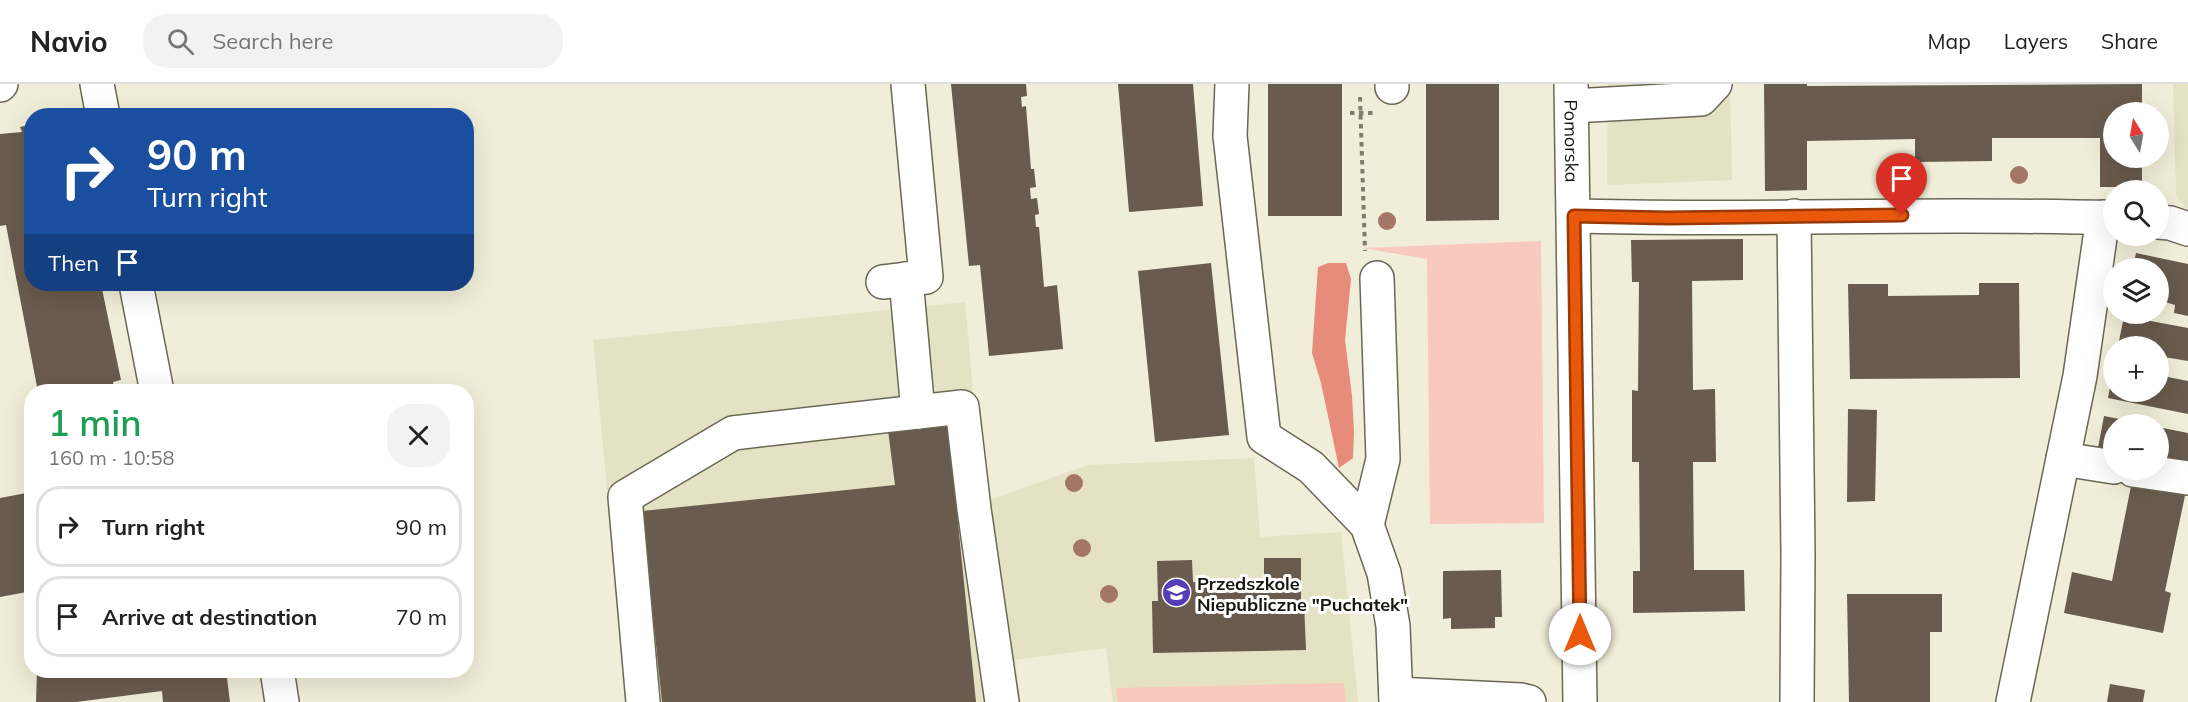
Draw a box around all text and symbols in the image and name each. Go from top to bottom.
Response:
search box [143,14,563,68]
text: Navio [30,24,107,59]
icon: search [164,25,197,58]
text: Search here [212,27,333,55]
text: Map [1928,28,1971,54]
text: Layers [2004,28,2068,54]
text: Share [2101,28,2158,54]
street label: Pomorska [1560,99,1584,183]
north arrow [2103,102,2169,168]
map controls [2103,102,2169,480]
text: 90 m [147,128,247,181]
icon: right [48,132,126,210]
pin [1876,153,1927,215]
icon: arrive [1885,162,1918,195]
text: Turn right [147,180,267,214]
button: search [2103,180,2169,246]
icon: arrive [111,246,144,279]
text: Then [48,249,99,277]
button: layers [2103,258,2169,324]
button: + [2103,336,2169,402]
text: 1 min [48,400,142,445]
button: close [387,404,450,467]
button: − [2103,414,2169,480]
text: 160 m · 10:58 [48,445,174,470]
icon: right [51,510,84,543]
text: Turn right [102,513,205,541]
text: 90 m [396,513,447,541]
place label: Przedszkole Niepubliczne "Puchatek" [1197,572,1408,616]
school or university icon: Przedszkole Niepubliczne "Puchatek" [1160,577,1192,609]
icon: arrive [51,600,84,633]
position arrow [1548,602,1612,666]
text: Arrive at destination [102,603,317,631]
text: 70 m [396,603,447,631]

